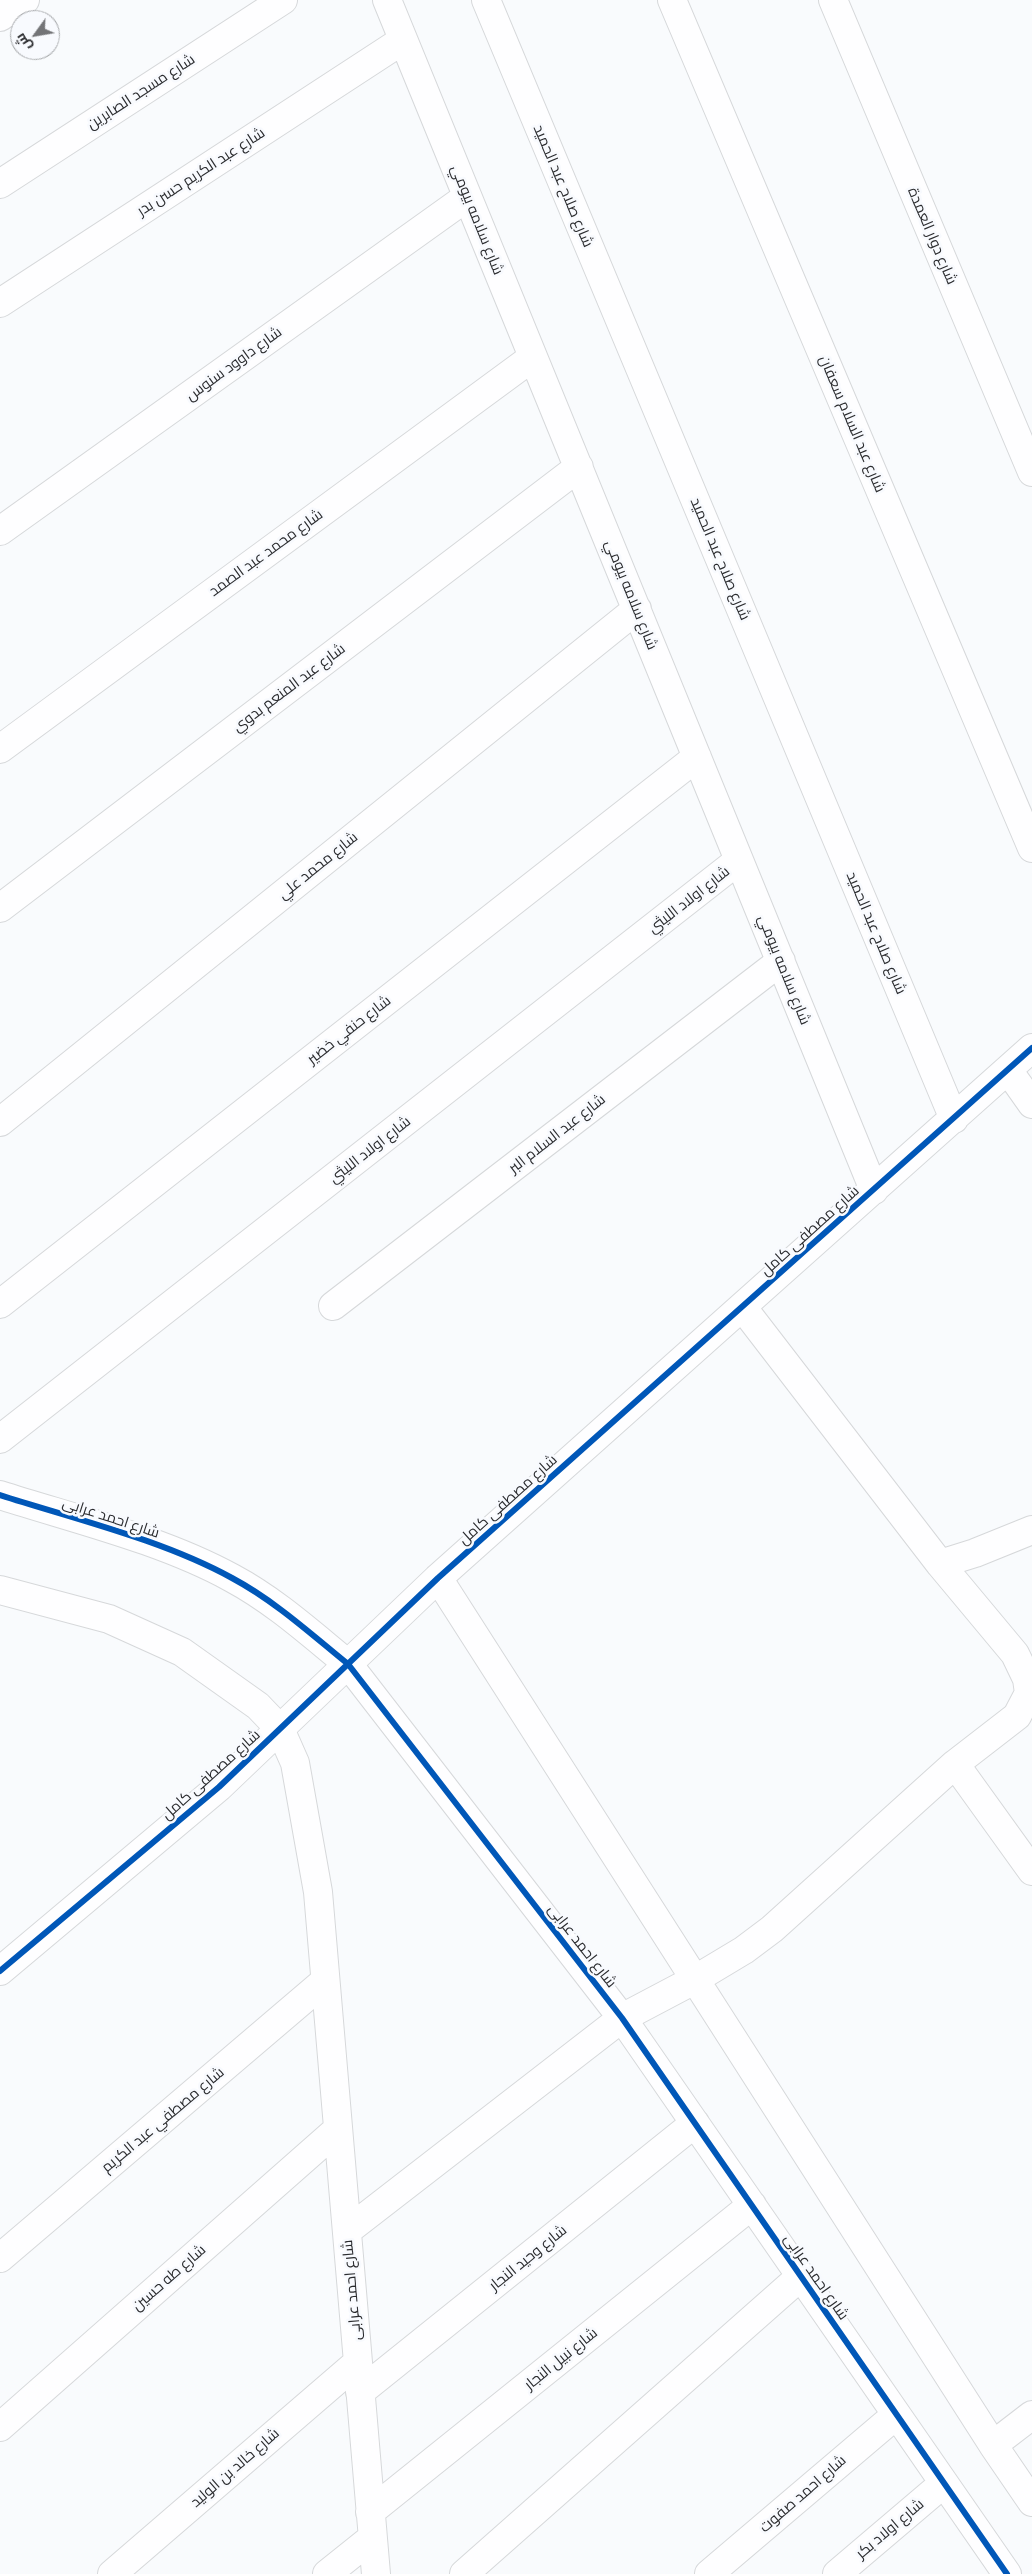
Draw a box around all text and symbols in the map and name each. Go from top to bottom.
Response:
north arrow [10,10,60,60]
text: ش [11,30,36,55]
street label: شارع مسجد الصابرين [84,50,198,134]
street label: شارع صلاح عبد الحميد [529,122,597,250]
street label: شارع عبد الكريم حسن بدر [134,124,268,220]
street label: شارع سلامه بيومي [447,163,507,277]
street label: شارع دوار العمدة [903,185,961,287]
street label: شارع داوود سنوس [182,323,286,405]
street label: شارع عبد السلام سعفان [815,353,889,495]
street label: شارع صلاح عبد الحميد [686,495,754,623]
street label: شارع محمد عبد الصمد [206,506,326,600]
street label: شارع سلامه بيومي [601,538,661,652]
street label: شارع عبد المنعم بدوي [229,640,349,736]
street label: شارع محمد علي [275,828,361,904]
street label: شارع اولاد الليثي [645,863,733,937]
street label: شارع صلاح عبد الحميد [842,869,910,997]
street label: شارع سلامه بيومي [754,913,814,1027]
street label: شارع حنفي خضير [304,992,394,1068]
street label: شارع عبد السلام البر [505,1091,609,1177]
street label: شارع اولاد الليثي [326,1113,414,1187]
street label: شارع مصطفى كامل [757,1182,863,1280]
street label: شارع مصطفى كامل [455,1451,561,1549]
street label: شارع احمد عرابى [60,1494,162,1542]
street label: شارع مصطفى كامل [158,1726,264,1824]
street label: شارع احمد عرابى [544,1901,620,1991]
street label: شارع مصطفي عبد الكريم [98,2063,228,2177]
street label: شارع وحيد النجار [486,2221,570,2295]
street label: شارع احمد عرابى [780,2230,852,2324]
street label: شارع احمد عرابى [339,2239,365,2341]
street label: شارع طه حسين [128,2241,210,2315]
street label: شارع نبيل النجار [521,2324,601,2394]
street label: شارع خالد بن الوليد [187,2424,283,2512]
street label: شارع احمد صفوت [756,2452,850,2536]
street label: شارع اولاد بكر [852,2495,928,2563]

